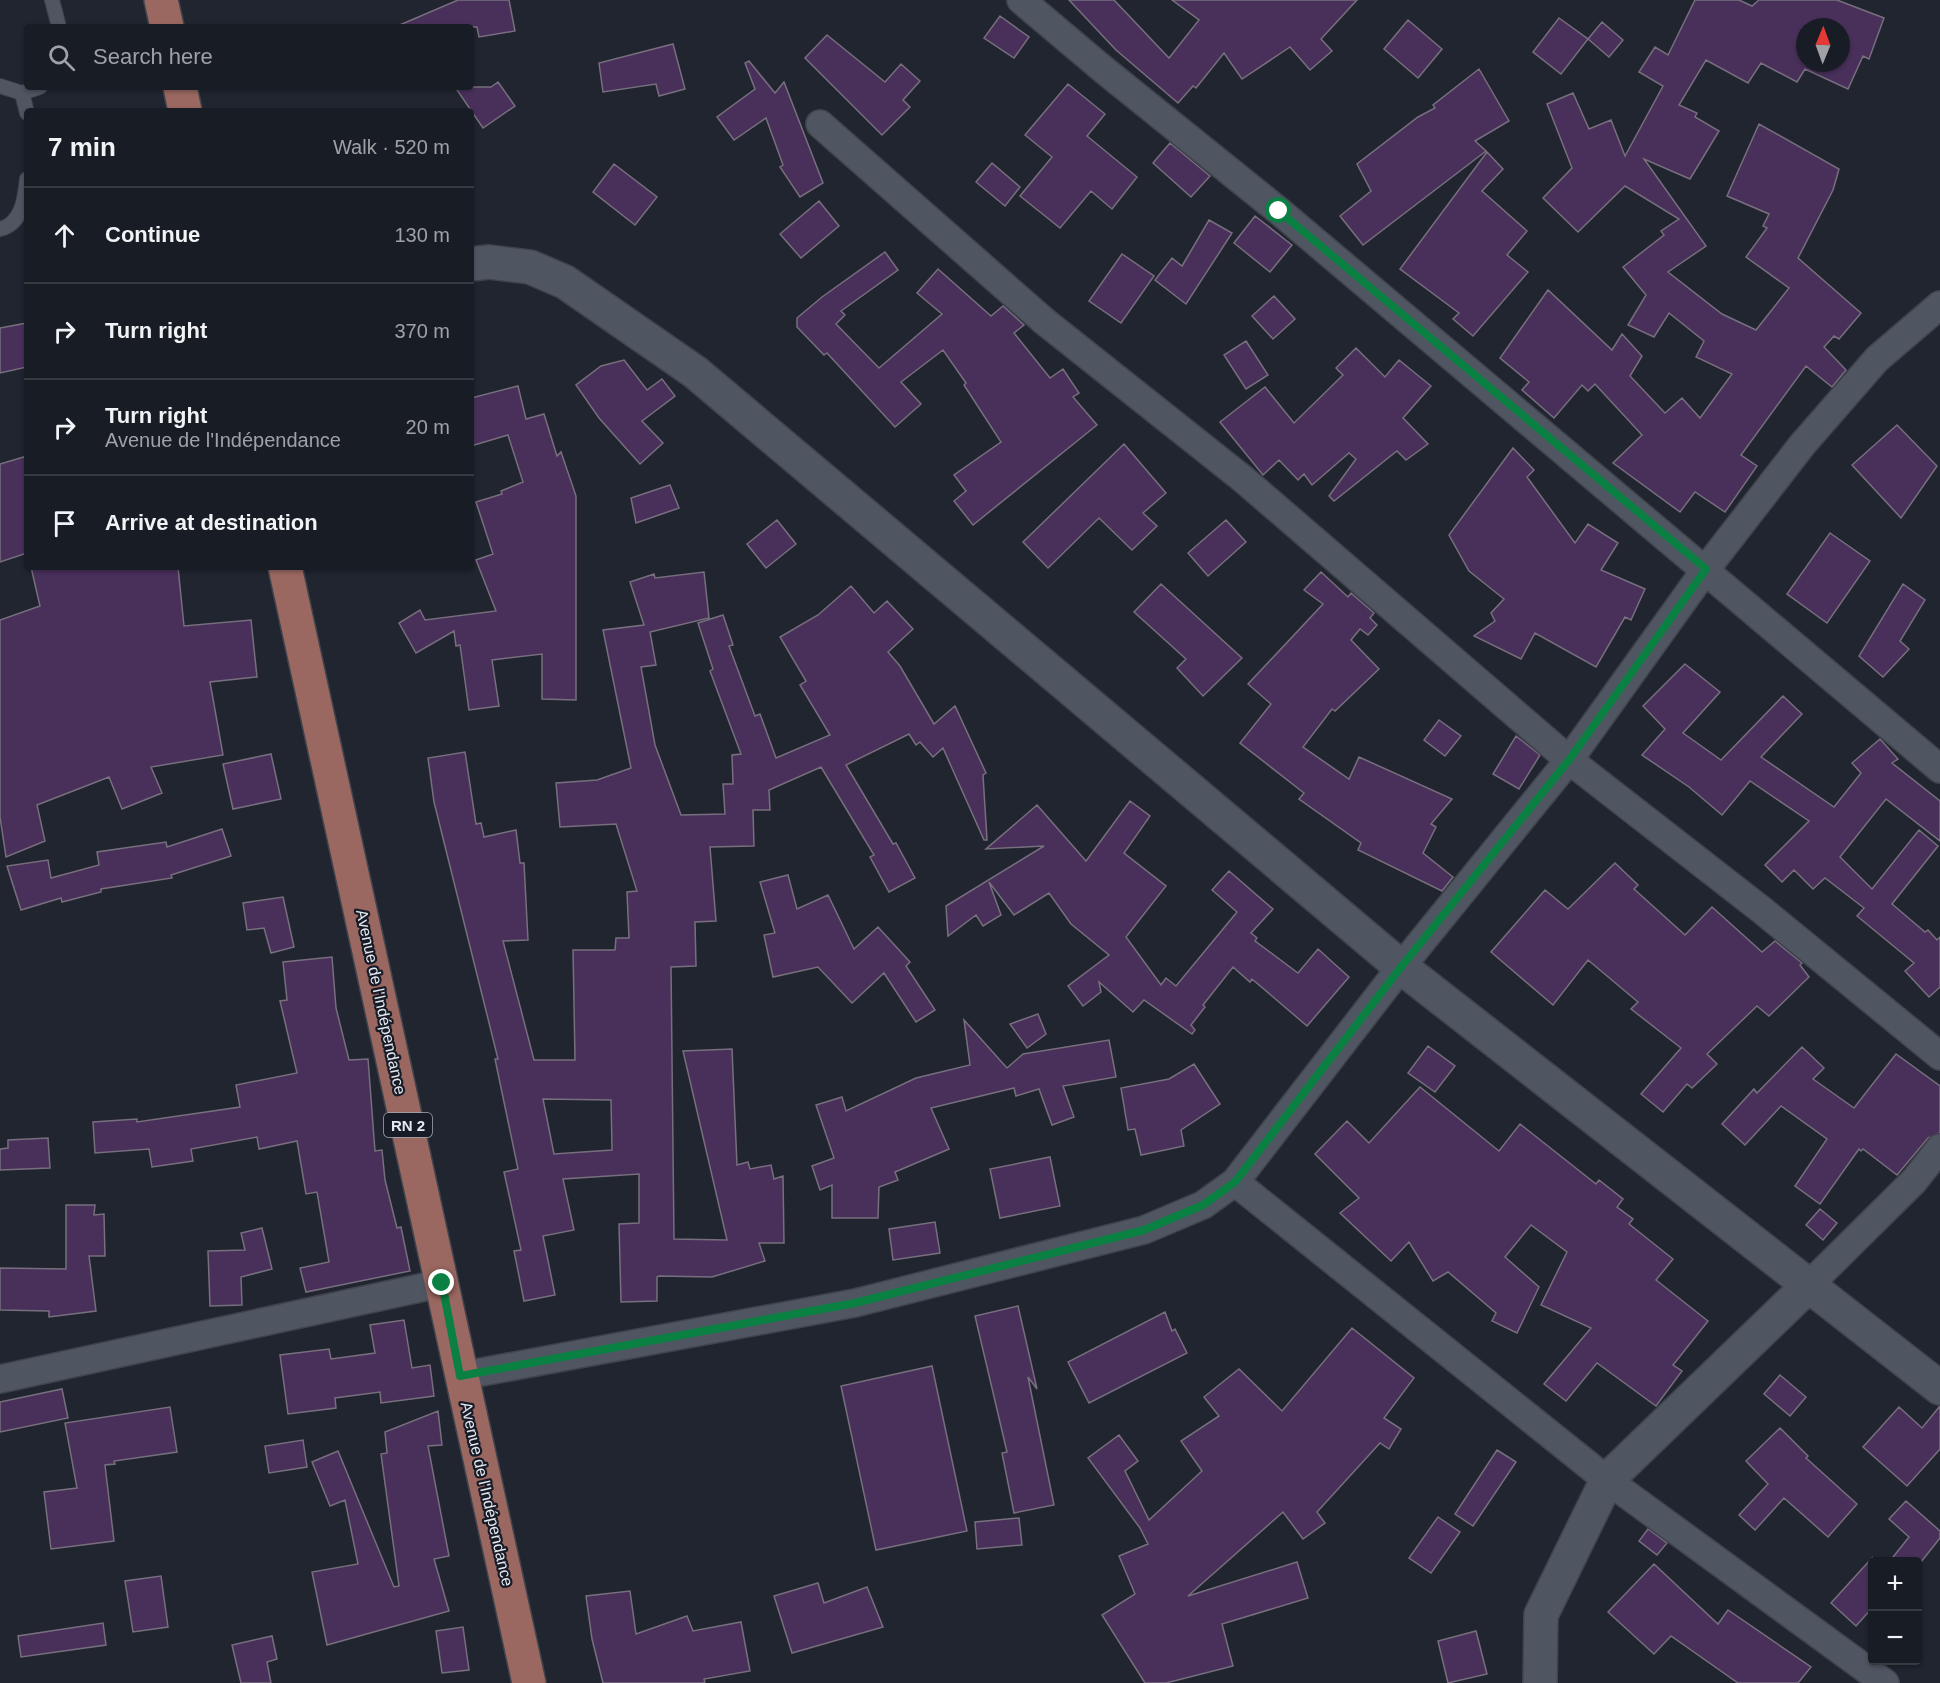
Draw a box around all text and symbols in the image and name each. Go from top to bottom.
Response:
north arrow [1796,18,1850,72]
search box [24,24,474,90]
icon: search [45,41,78,74]
text: Search here [93,44,213,69]
text: 7 min [48,132,116,162]
text: Walk · 520 m [333,136,450,158]
route start [1265,197,1291,223]
icon: ahead [48,219,81,252]
text: Continue [105,222,200,247]
text: 130 m [394,224,450,246]
icon: right [48,315,81,348]
text: Turn right [105,318,207,343]
text: 370 m [394,320,450,342]
text: Turn right [105,403,207,428]
icon: right [48,411,81,444]
text: 20 m [406,416,450,438]
text: Avenue de l'Indépendance [105,429,341,451]
icon: arrive [48,507,81,540]
text: Arrive at destination [105,510,318,535]
street label: Avenue de l'Indépendance [353,908,409,1096]
road number: RN 2 [384,1113,432,1137]
route end [428,1269,454,1295]
street label: Avenue de l'Indépendance [457,1400,517,1588]
map controls [1868,1557,1922,1665]
button: + [1868,1557,1922,1611]
button: − [1868,1611,1922,1665]

